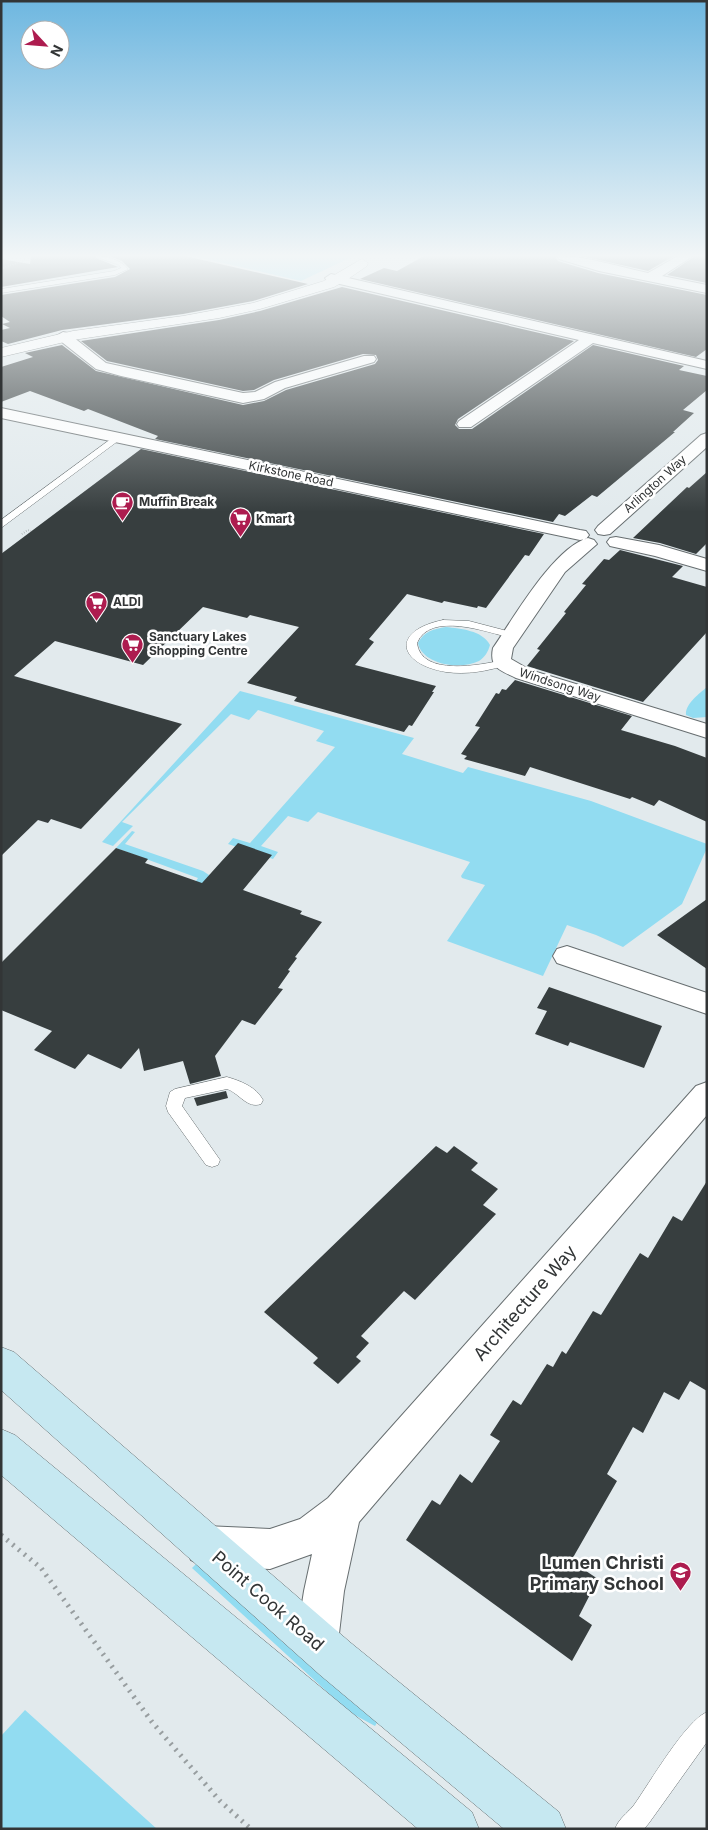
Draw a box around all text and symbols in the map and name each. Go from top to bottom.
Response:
north arrow [20,20,70,70]
text: N [47,42,67,59]
street label: Arlington Way [620,451,689,516]
street label: Kirkstone Road [247,457,335,490]
cafe icon: Muffin Break [111,490,135,521]
place label: Muffin Break [139,494,214,509]
supermarket icon: Kmart [228,507,252,538]
place label: Kmart [256,511,293,526]
supermarket icon: ALDI [85,590,109,621]
place label: ALDI [113,594,141,609]
place label: Sanctuary Lakes Shopping Centre [149,629,248,658]
supermarket icon: Sanctuary Lakes Shopping Centre [121,632,145,663]
street label: Windsong Way [517,664,603,705]
street label: Architecture Way [469,1241,580,1365]
street label: Point Cook Road [208,1546,329,1655]
place label: Lumen Christi Primary School [530,1552,664,1594]
school or university icon: Lumen Christi Primary School [668,1561,692,1592]

